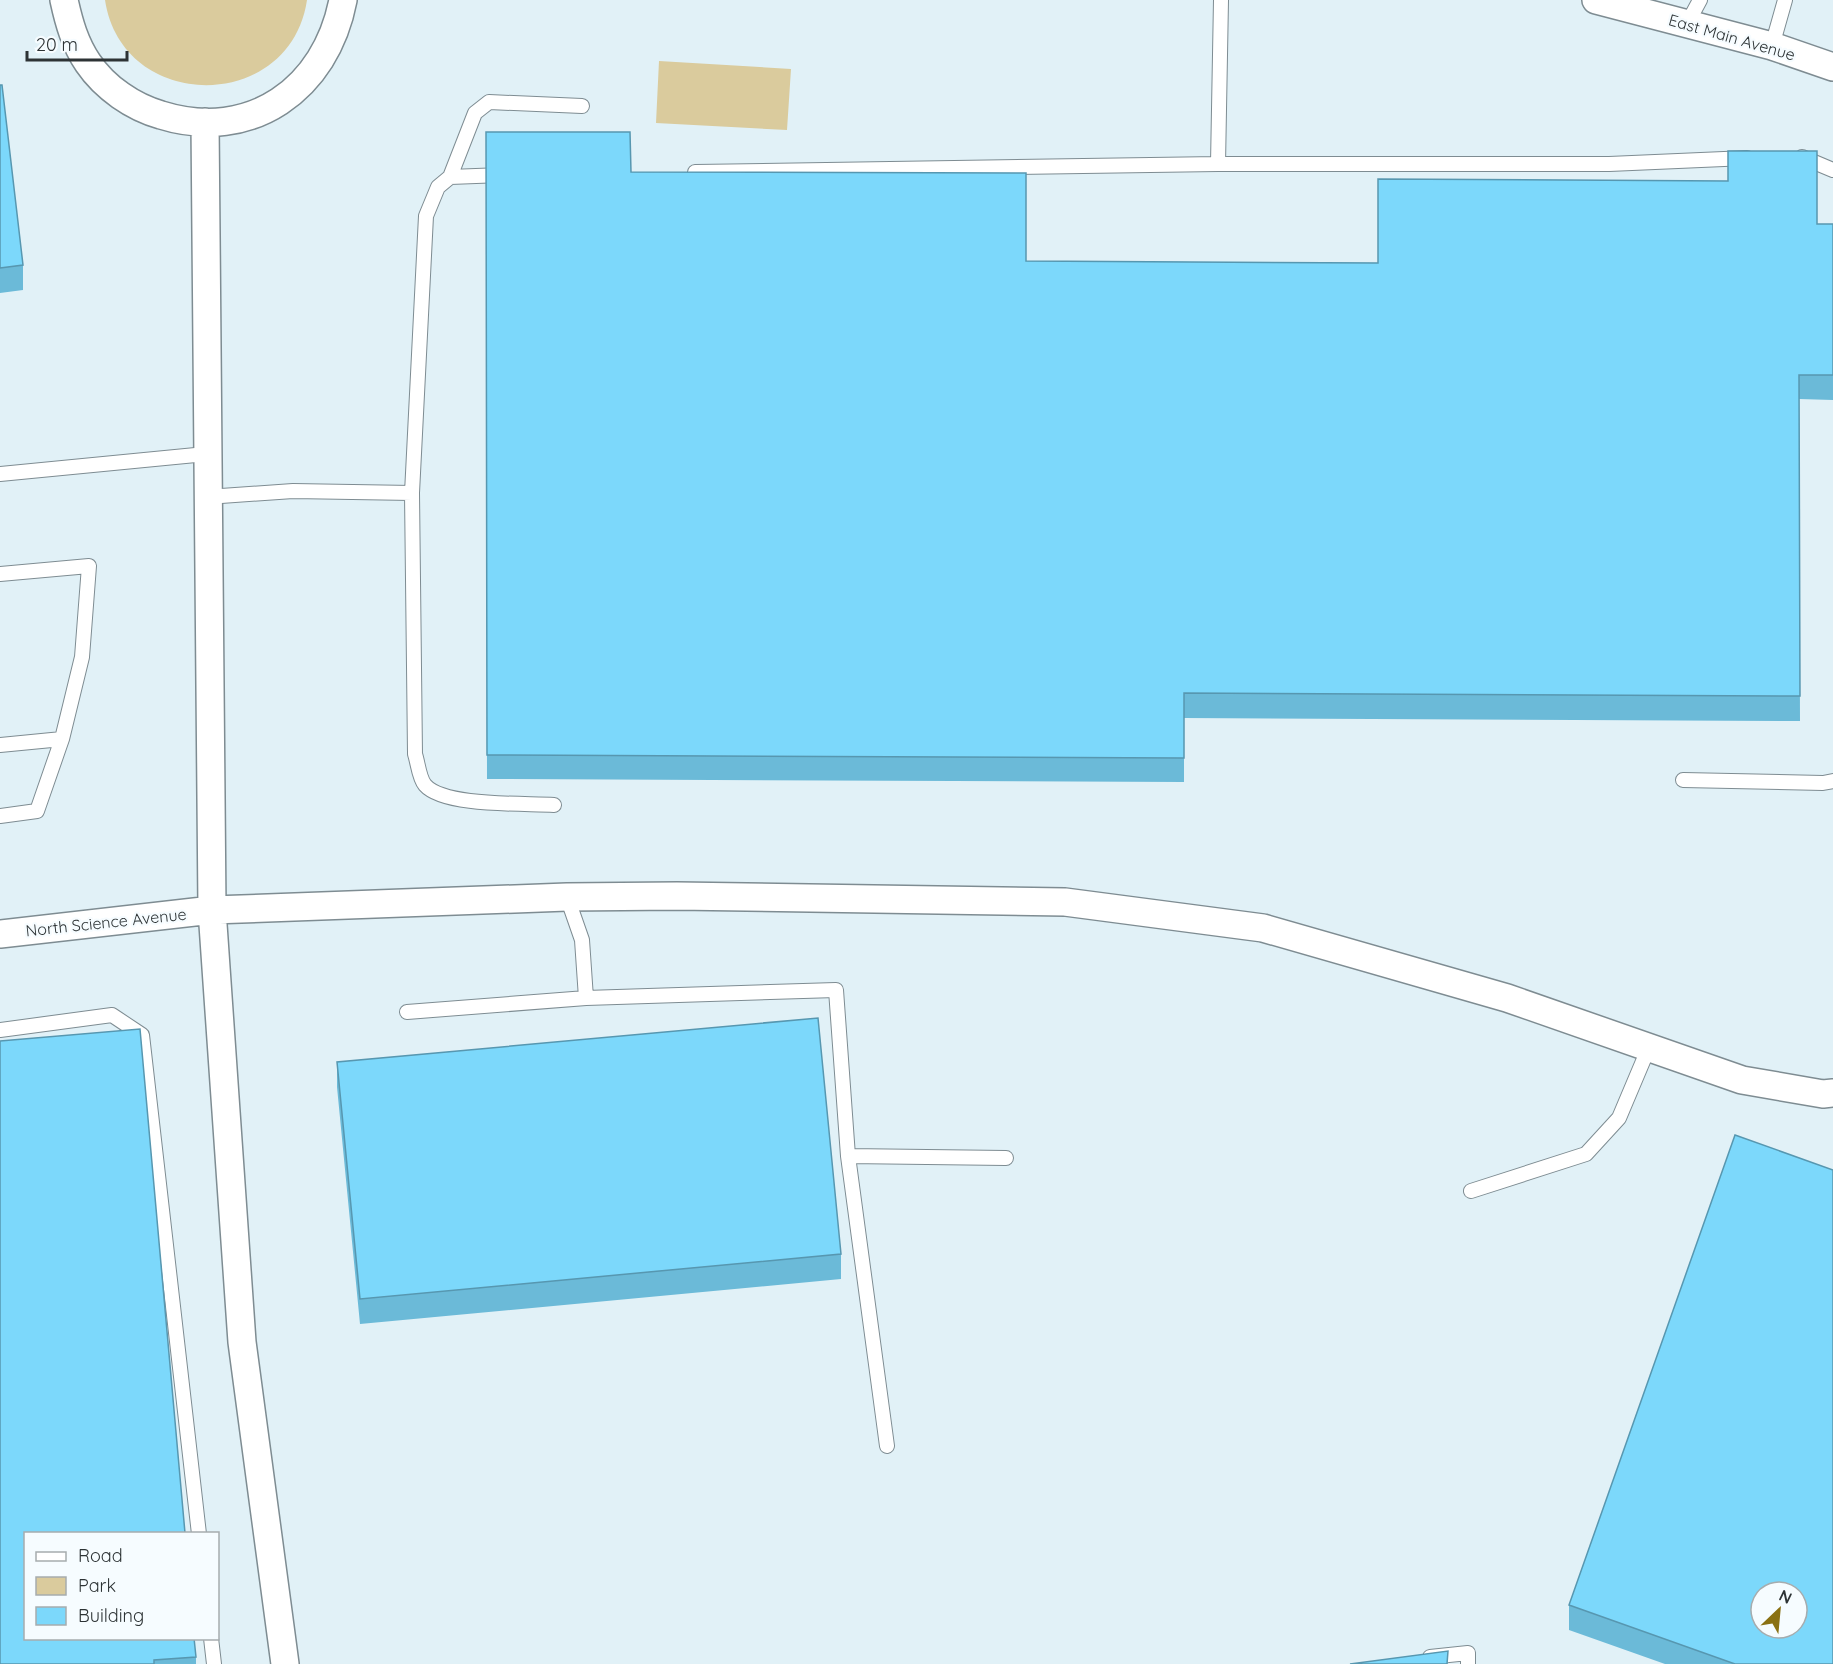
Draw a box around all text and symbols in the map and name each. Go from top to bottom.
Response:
street label: East Main Avenue [1666,9,1798,65]
scale bar [27,24,128,62]
text: 20 m [36,33,78,56]
street label: North Science Avenue [25,904,187,940]
legend [24,1532,219,1640]
text: Road [78,1544,123,1567]
text: Park [78,1574,116,1597]
north arrow [1749,1580,1809,1640]
text: N [1776,1585,1795,1608]
text: Building [78,1604,144,1627]

